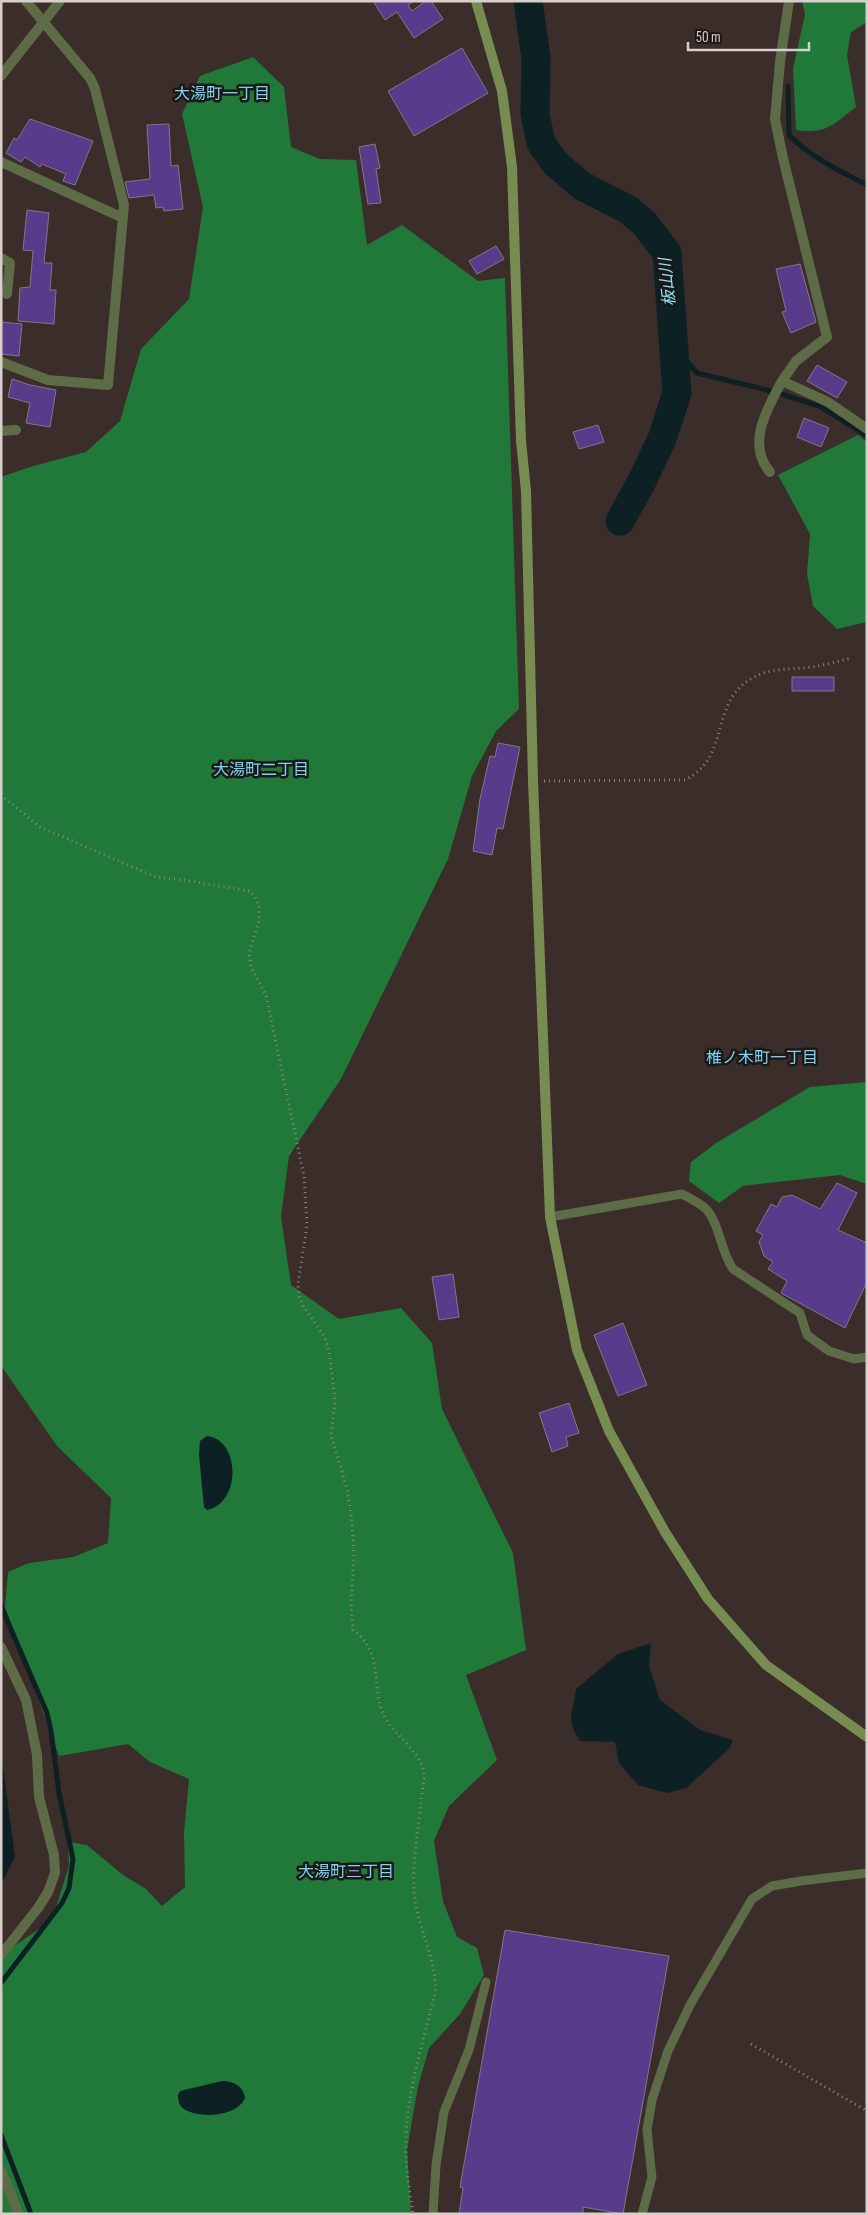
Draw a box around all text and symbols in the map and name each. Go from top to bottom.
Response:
scale bar [688,20,809,52]
text: 50 m [696,28,721,47]
district label: 大湯町一丁目 [174,85,270,104]
water label: 板山川 [656,255,680,307]
district label: 大湯町二丁目 [213,761,309,780]
district label: 椎ノ木町一丁目 [706,1049,818,1068]
district label: 大湯町三丁目 [298,1863,394,1882]

